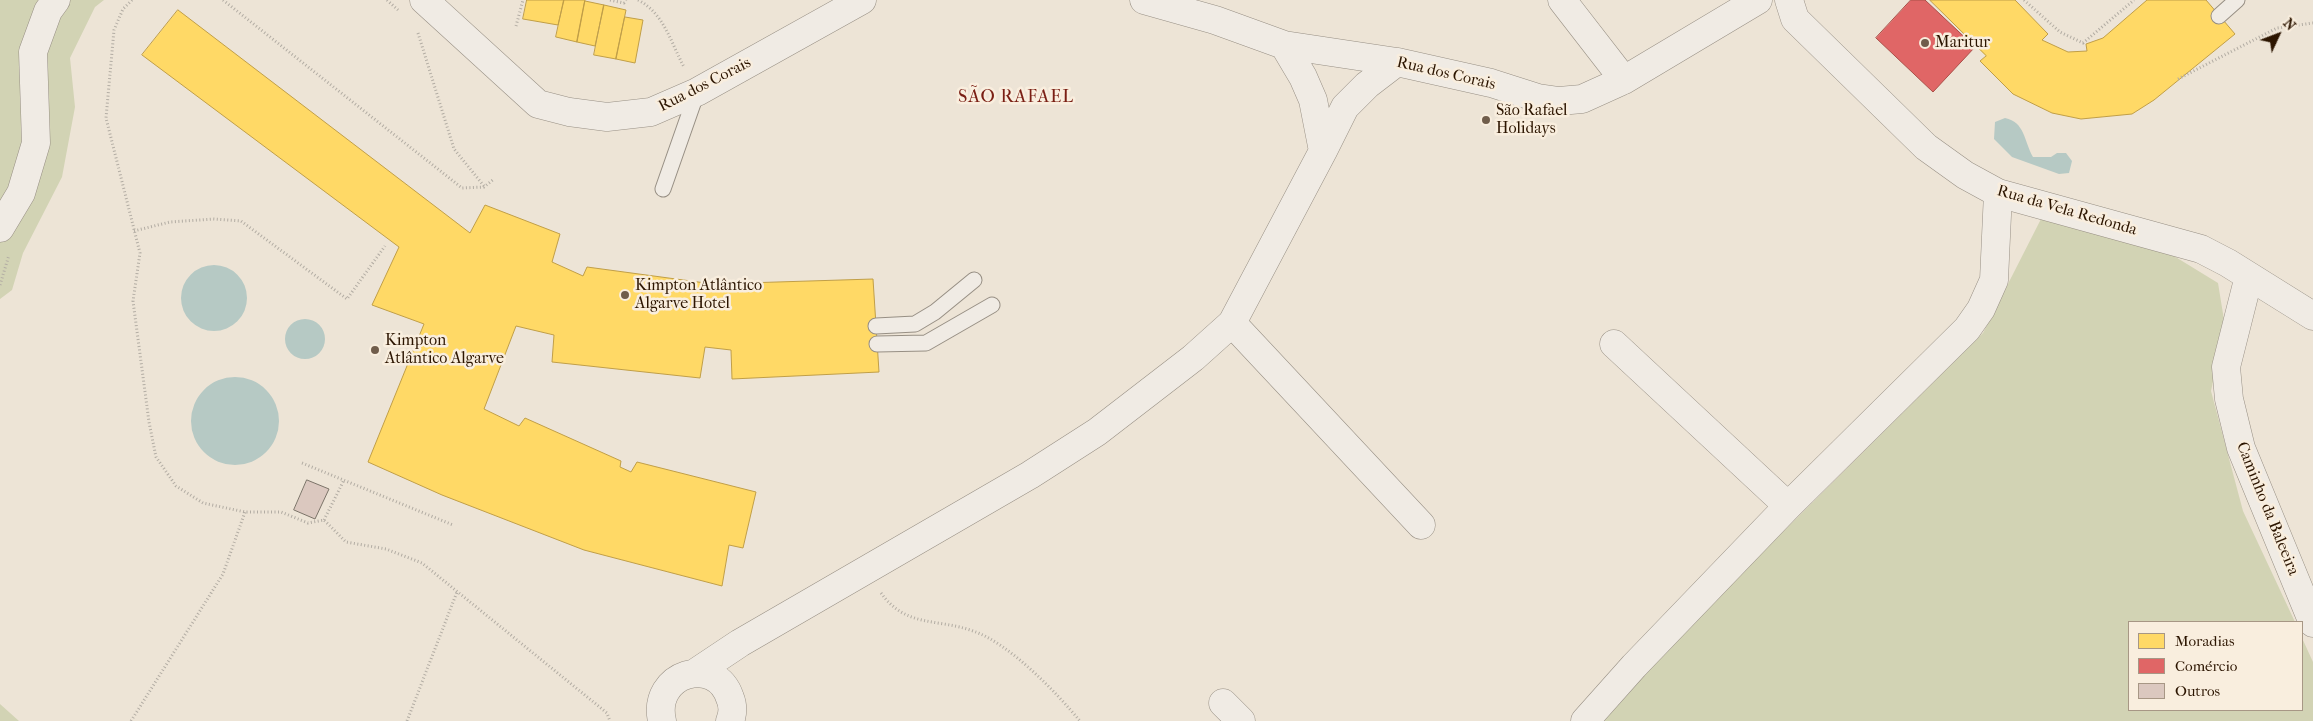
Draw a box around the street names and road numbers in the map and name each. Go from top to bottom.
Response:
street label: Rua dos Corais [1395,53,1497,95]
street label: Rua dos Corais [656,54,754,116]
street label: Rua da Vela Redonda [1995,182,2139,240]
street label: Caminho da Baleeira [2231,439,2303,579]

